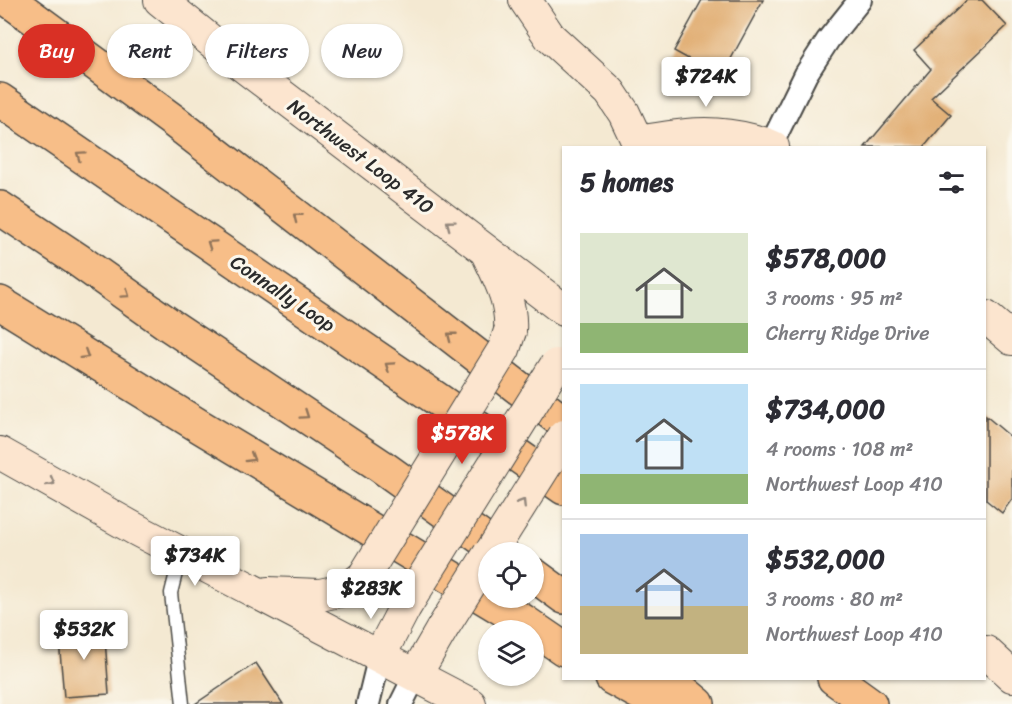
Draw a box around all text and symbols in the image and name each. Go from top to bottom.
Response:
chip: Buy [18,24,95,78]
chip: Rent [107,24,193,78]
chip: Filters [205,24,309,78]
chip: New [321,24,403,78]
pin: $724K [664,57,748,108]
text: $724K [675,59,737,94]
street label: Northwest Loop 410 [280,89,442,224]
one-way arrow [76,151,87,162]
text: 5 homes [580,159,673,205]
icon: filters [935,166,968,199]
one-way arrow [293,213,304,224]
one-way arrow [446,220,457,231]
text: $578,000 [766,235,886,281]
one-way arrow [206,240,217,251]
street label: Connally Loop [223,245,343,342]
icon: home [628,257,700,329]
text: 3 rooms · 95 m² [766,281,903,316]
one-way arrow [119,287,130,298]
text: Cherry Ridge Drive [766,316,930,351]
one-way arrow [447,332,458,343]
one-way arrow [79,348,89,360]
one-way arrow [385,362,396,373]
text: $734,000 [766,386,885,432]
one-way arrow [298,408,309,419]
icon: home [628,408,700,480]
pin: $578K [420,414,504,465]
text: $578K [431,416,493,451]
text: 4 rooms · 108 m² [766,432,913,467]
one-way arrow [245,450,255,462]
text: Northwest Loop 410 [766,467,943,502]
one-way arrow [45,475,55,486]
one-way arrow [514,498,525,509]
pin: $734K [153,536,237,587]
text: $532,000 [766,536,885,582]
text: $734K [165,538,225,573]
map controls [478,542,544,686]
button: locate [478,542,544,608]
icon: home [628,558,700,630]
pin: $283K [329,569,413,620]
text: $283K [341,571,401,606]
text: 3 rooms · 80 m² [766,582,903,617]
pin: $532K [42,610,126,661]
text: $532K [54,612,114,647]
text: Northwest Loop 410 [766,617,943,652]
button: layers [478,620,544,686]

